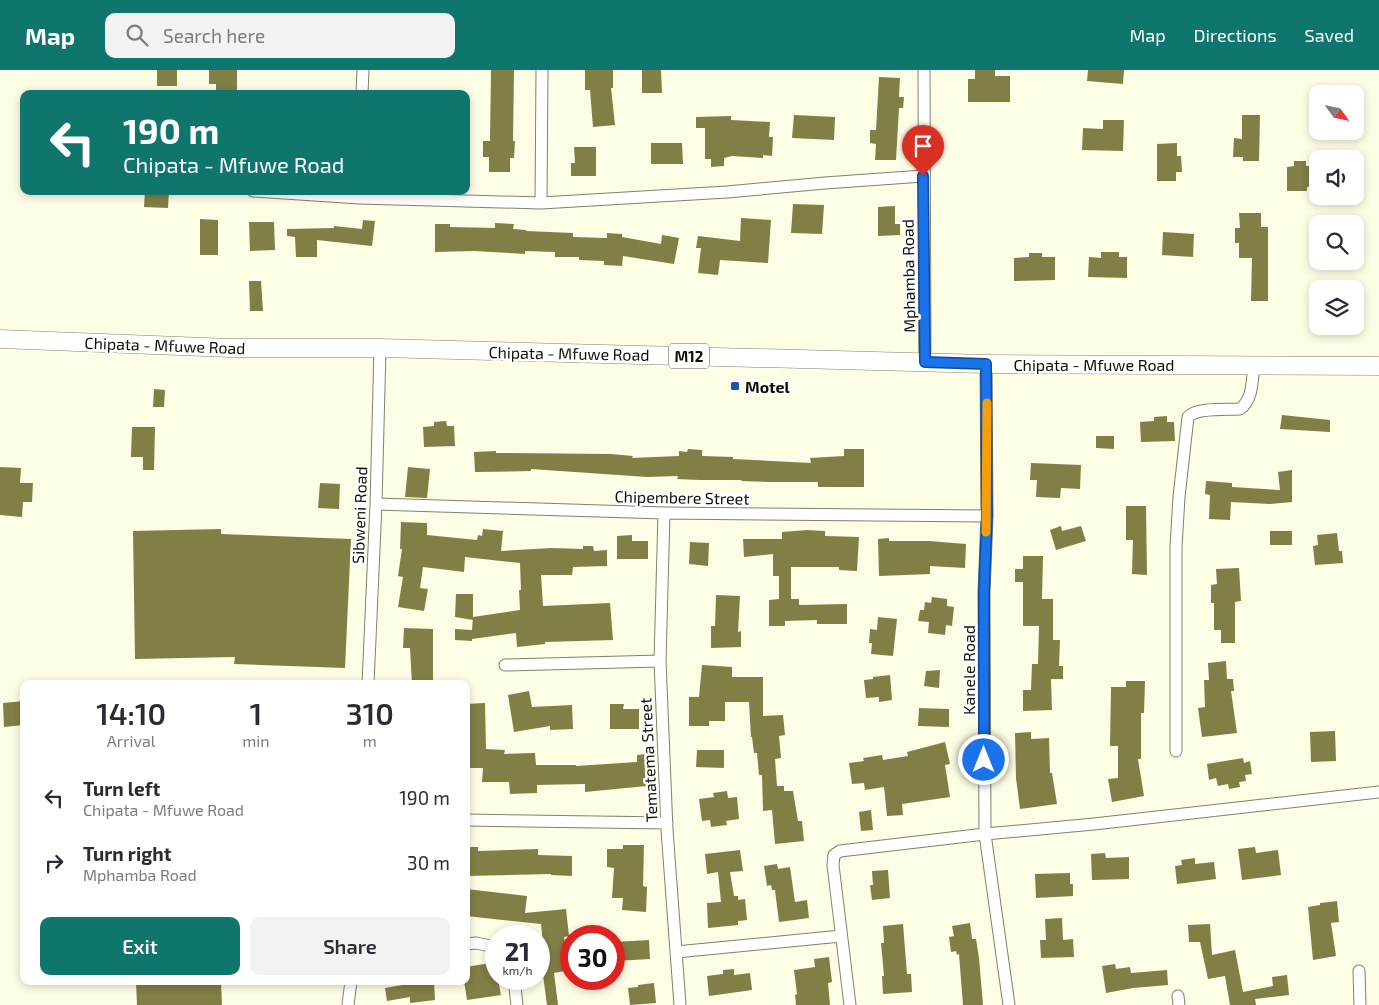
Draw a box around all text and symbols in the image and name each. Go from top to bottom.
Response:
search box [105,13,455,58]
text: Map [25,21,75,50]
icon: search [123,21,151,49]
text: Search here [163,24,265,47]
text: Map [1129,24,1166,46]
text: Directions [1194,24,1277,46]
text: Saved [1305,24,1354,46]
north arrow [1309,85,1364,140]
map controls [1309,85,1364,335]
text: 190 m [123,109,219,151]
icon: left [40,110,105,175]
pin [902,125,944,176]
icon: arrive [909,132,937,160]
button: sound [1309,150,1364,205]
text: Chipata - Mfuwe Road [123,151,344,177]
button: search [1309,215,1364,270]
street label: Mphamba Road [898,219,918,333]
button: layers [1309,280,1364,335]
street label: Chipata - Mfuwe Road [84,333,246,357]
street label: Chipata - Mfuwe Road [488,342,650,364]
road number: M12 [669,344,709,368]
street label: Chipata - Mfuwe Road [1013,355,1175,374]
place label: Motel [745,377,791,396]
marker: Motel [729,380,741,392]
street label: Sibweni Road [348,466,370,564]
street label: Chipembere Street [614,486,750,508]
street label: Kanele Road [959,625,978,715]
text: 14:10 [96,695,166,731]
text: 1 [250,695,262,731]
text: 310 [346,695,394,731]
street label: Tematema Street [635,697,661,823]
text: Arrival [107,731,156,750]
text: min [242,731,270,750]
text: m [363,731,377,750]
position arrow [957,733,1009,785]
text: Turn left [83,777,160,800]
icon: left [40,784,68,812]
text: 190 m [399,786,450,809]
text: Chipata - Mfuwe Road [83,800,244,819]
text: Turn right [83,842,171,865]
icon: right [40,849,68,877]
text: 30 m [407,851,450,874]
text: Mphamba Road [83,865,197,884]
button: Exit [40,917,240,975]
button: Share [250,917,450,975]
speed limit sign: 30 [560,925,625,990]
text: 21 [505,936,530,966]
text: km/h [503,963,532,977]

